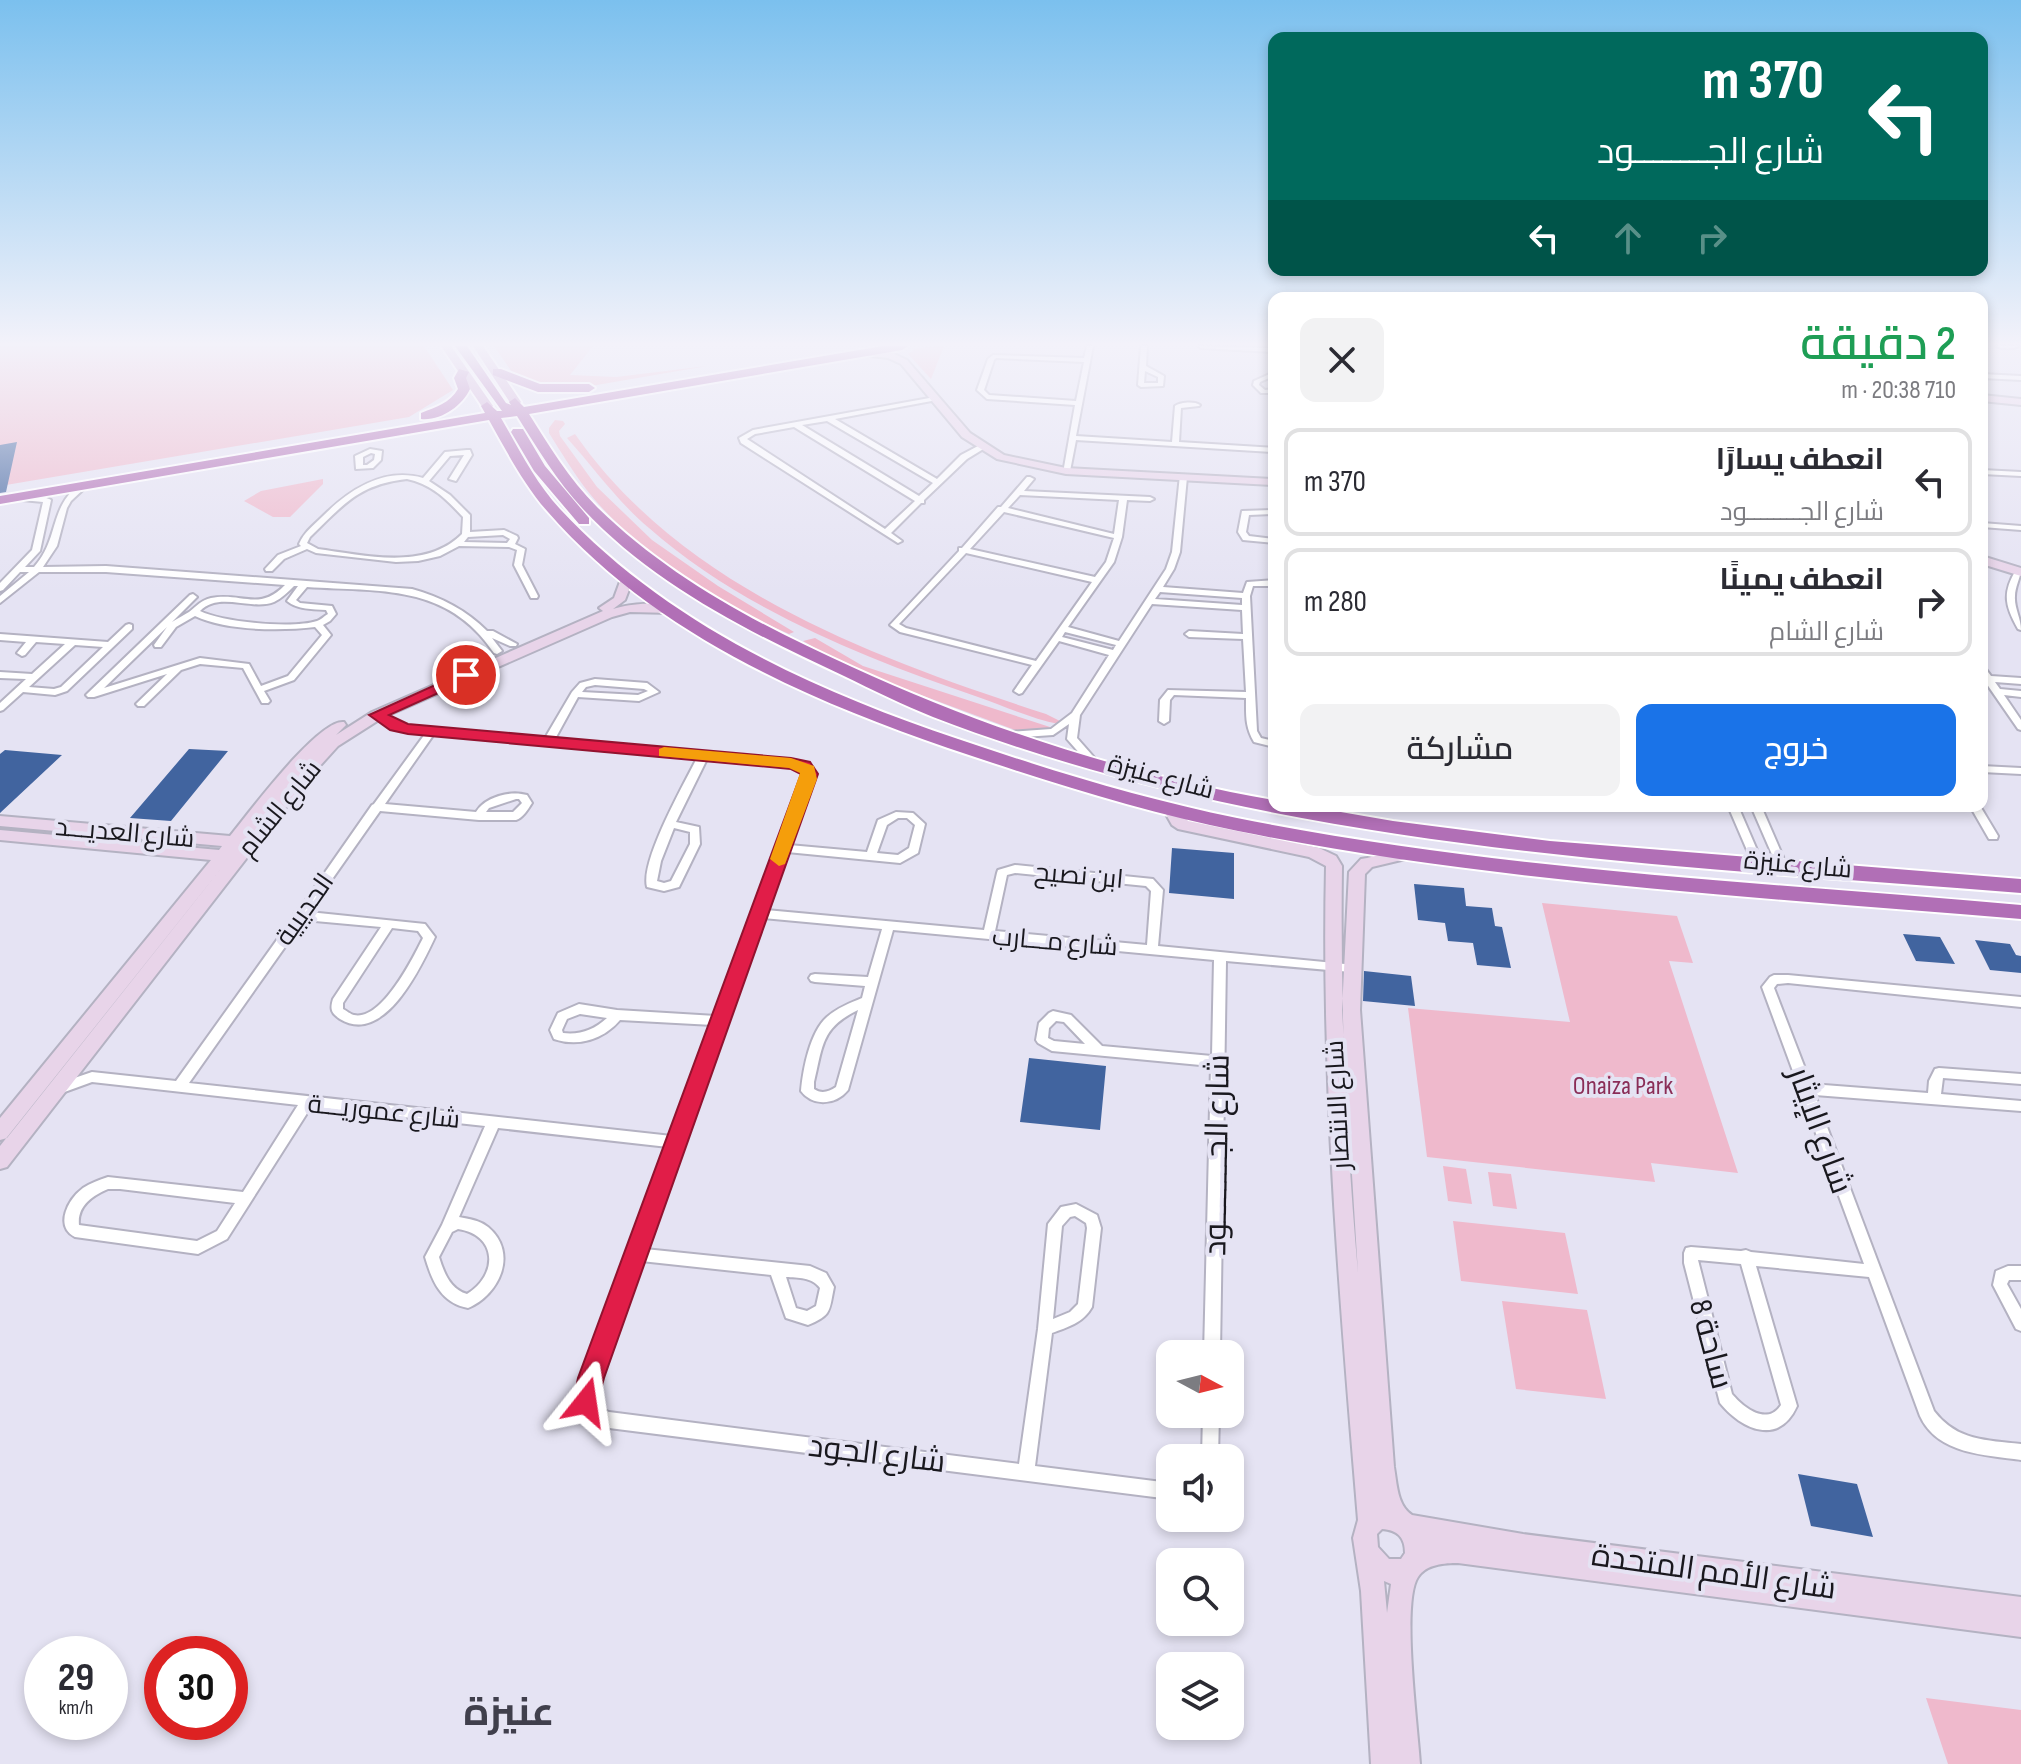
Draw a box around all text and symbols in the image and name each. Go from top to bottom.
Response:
text: 370 m [1702,48,1824,115]
icon: left [1852,64,1956,168]
text: شارع الجــــــــود [1597,131,1824,174]
icon: left [1522,216,1566,260]
icon: ahead [1606,216,1650,260]
icon: right [1690,216,1734,260]
text: 2 دقيقة [1800,316,1956,373]
button: close [1300,318,1384,402]
text: 710 m · 20:38 [1841,375,1956,406]
text: انعطف يسارًا [1716,442,1884,478]
icon: left [1908,460,1952,504]
text: 370 m [1304,464,1366,500]
text: شارع الجــــــــود [1720,497,1884,528]
text: انعطف يمينًا [1719,562,1884,598]
icon: right [1908,580,1952,624]
text: 280 m [1304,584,1367,620]
text: شارع الشام [1769,617,1884,648]
pin [432,641,500,709]
icon: arrive [444,653,488,697]
button: مشاركة [1300,704,1620,796]
button: خروج [1636,704,1956,796]
street label: شارع عنيزة [1104,748,1217,806]
street label: شارع الشام [232,755,329,864]
street label: شارع العديـــد [54,812,196,855]
street label: شارع عنيزة [1743,845,1853,886]
street label: ابن نصيح [1033,857,1125,896]
street label: الحديبية [269,868,341,952]
street label: شارع مـــارب [991,922,1119,963]
street label: شارع الانتصار [1320,1039,1357,1172]
street label: شارع الجــــــــود [1196,1054,1240,1256]
street label: شارع الإيثار [1777,1060,1861,1200]
park label: Onaiza Park [1573,1071,1673,1102]
street label: شارع عموريـــة [306,1089,461,1136]
street label: ساحة 8 [1680,1295,1741,1394]
north arrow [1156,1340,1244,1428]
map controls [1156,1340,1244,1740]
position arrow [544,1360,628,1444]
street label: شارع الجود [806,1427,948,1483]
button: sound [1156,1444,1244,1532]
street label: شارع الأمم المتحدة [1589,1536,1839,1610]
button: search [1156,1548,1244,1636]
speed limit sign: 30 [144,1636,248,1740]
button: layers [1156,1652,1244,1740]
text: 29 [58,1654,94,1702]
district label: عنيزة [464,1689,554,1737]
text: km/h [59,1696,93,1720]

